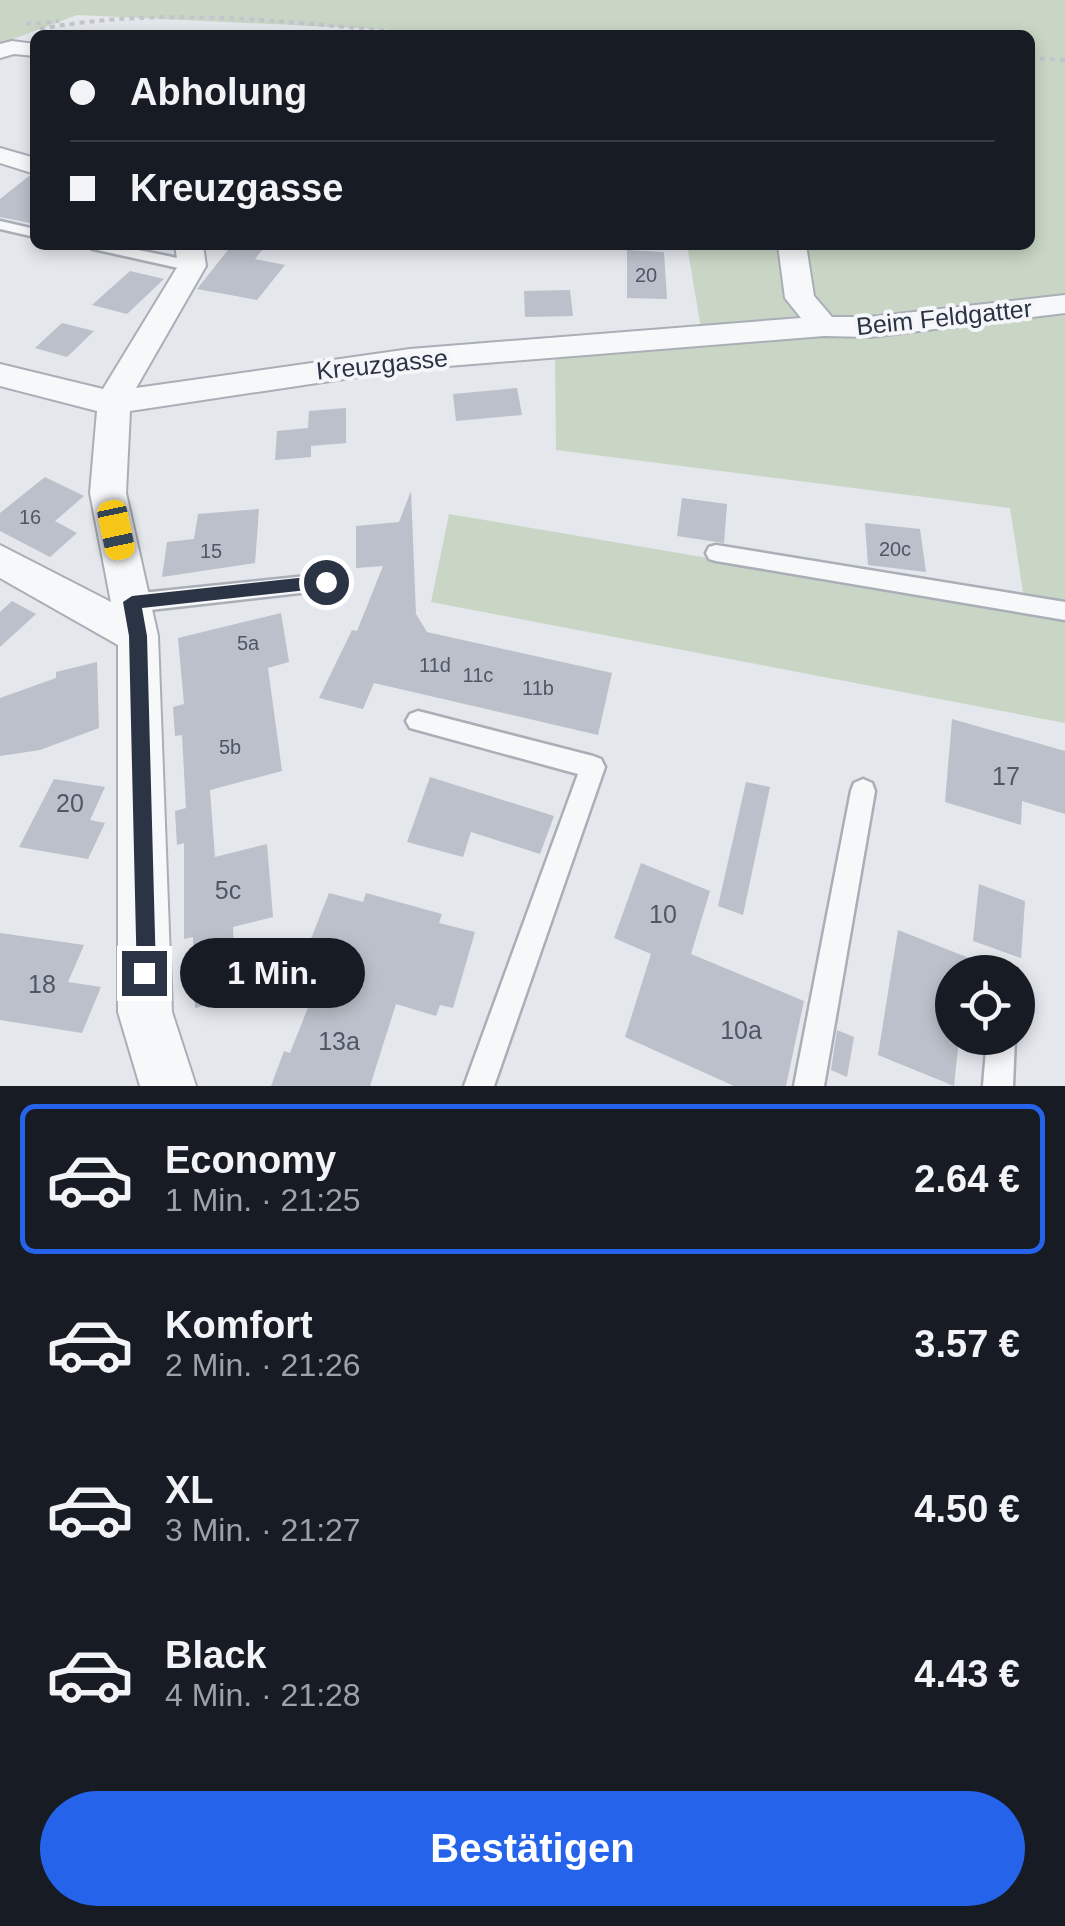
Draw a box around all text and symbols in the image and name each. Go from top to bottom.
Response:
text: Abholung [130,71,307,113]
text: Kreuzgasse [130,167,343,209]
house number: 20 [635,264,657,286]
street label: Beim Feldgatter [855,294,1033,340]
street label: Kreuzgasse [315,343,449,385]
car [95,498,137,562]
house number: 16 [19,506,41,528]
house number: 20c [879,538,911,560]
house number: 15 [200,540,222,562]
route start [304,560,349,605]
house number: 5a [237,632,260,654]
house number: 11d [419,654,451,676]
house number: 11c [463,664,493,686]
house number: 11b [522,677,554,699]
house number: 5b [219,736,241,758]
house number: 17 [992,762,1020,790]
house number: 20 [56,789,84,817]
house number: 5c [215,876,241,904]
house number: 10 [649,900,677,928]
callout: 1 Min. [179,938,364,1008]
route end [122,951,167,996]
text: 1 Min. [227,955,318,991]
map controls [935,955,1035,1055]
button: locate [935,955,1035,1055]
house number: 18 [28,970,56,998]
house number: 10a [720,1016,762,1044]
house number: 13a [318,1027,360,1055]
icon: car [45,1134,135,1224]
text: Economy [165,1139,336,1181]
text: 2.64 € [914,1158,1020,1200]
text: 1 Min. · 21:25 [165,1182,361,1218]
icon: car [45,1299,135,1389]
text: Komfort [165,1304,313,1346]
text: 3.57 € [914,1323,1020,1365]
text: 2 Min. · 21:26 [165,1347,361,1383]
icon: car [45,1464,135,1554]
text: XL [165,1469,214,1511]
text: 4.50 € [914,1488,1020,1530]
text: 3 Min. · 21:27 [165,1512,361,1548]
icon: car [45,1629,135,1719]
text: Black [165,1634,266,1676]
text: 4.43 € [914,1653,1020,1695]
text: 4 Min. · 21:28 [165,1677,361,1713]
button: Bestätigen [40,1791,1025,1906]

